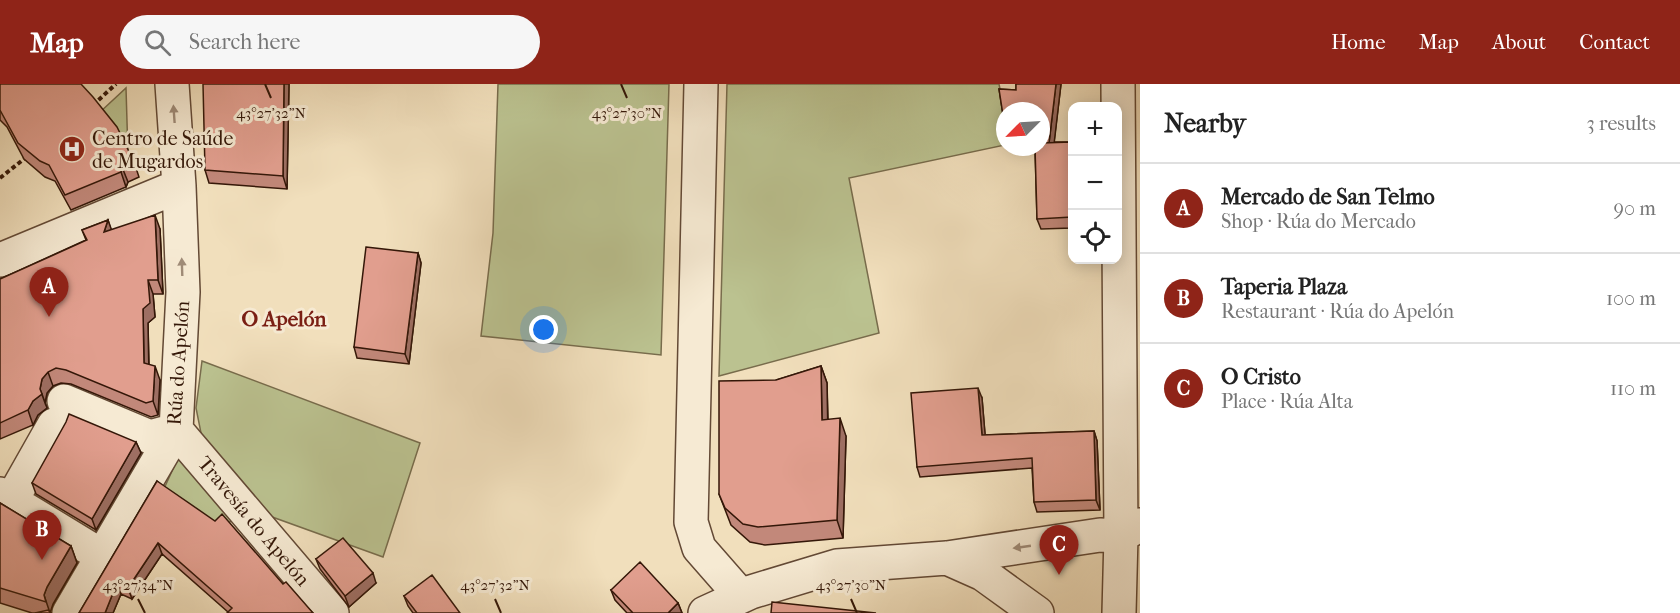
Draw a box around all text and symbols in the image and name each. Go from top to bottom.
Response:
search box [120,15,540,69]
text: Map [30,26,84,59]
icon: search [141,26,174,59]
text: Search here [189,29,300,55]
text: Home [1331,30,1386,54]
text: Map [1419,30,1459,54]
text: About [1492,30,1546,54]
text: Contact [1579,30,1650,54]
north arrow [996,102,1050,156]
map controls [1068,102,1122,264]
button: + [1068,102,1122,156]
one-way arrow [170,104,179,123]
text: 43°27'32"N [236,104,306,122]
text: 43°27'30"N [592,104,663,122]
text: Nearby [1164,108,1246,139]
text: 3 results [1587,112,1656,135]
place label: Centro de Saúde de Mugardos [92,127,233,173]
hospital icon: Centro de Saúde de Mugardos [57,134,87,164]
button: − [1068,156,1122,210]
text: Mercado de San Telmo [1221,184,1435,210]
text: A [1177,197,1190,220]
text: 90 m [1614,197,1656,220]
button: locate [1068,210,1122,264]
text: Shop · Rúa do Mercado [1221,210,1416,233]
one-way arrow [177,257,186,276]
pin: A [29,268,68,317]
text: Taperia Plaza [1221,274,1347,300]
text: B [1177,287,1190,310]
text: 100 m [1606,287,1656,310]
street label: Rúa do Apelón [163,300,194,426]
text: Restaurant · Rúa do Apelón [1221,300,1454,323]
district label: O Apelón [242,307,327,331]
your location [529,315,558,344]
text: O Cristo [1221,364,1301,390]
text: C [1177,377,1190,400]
text: 110 m [1610,377,1656,400]
text: Place · Rúa Alta [1221,390,1353,413]
street label: Travesía do Apelón [193,452,315,591]
pin: B [22,510,62,560]
pin: C [1040,526,1078,575]
one-way arrow [1012,542,1031,551]
text: 43°27'34"N [103,576,174,594]
text: 43°27'32"N [460,576,530,594]
text: 43°27'30"N [816,576,887,594]

